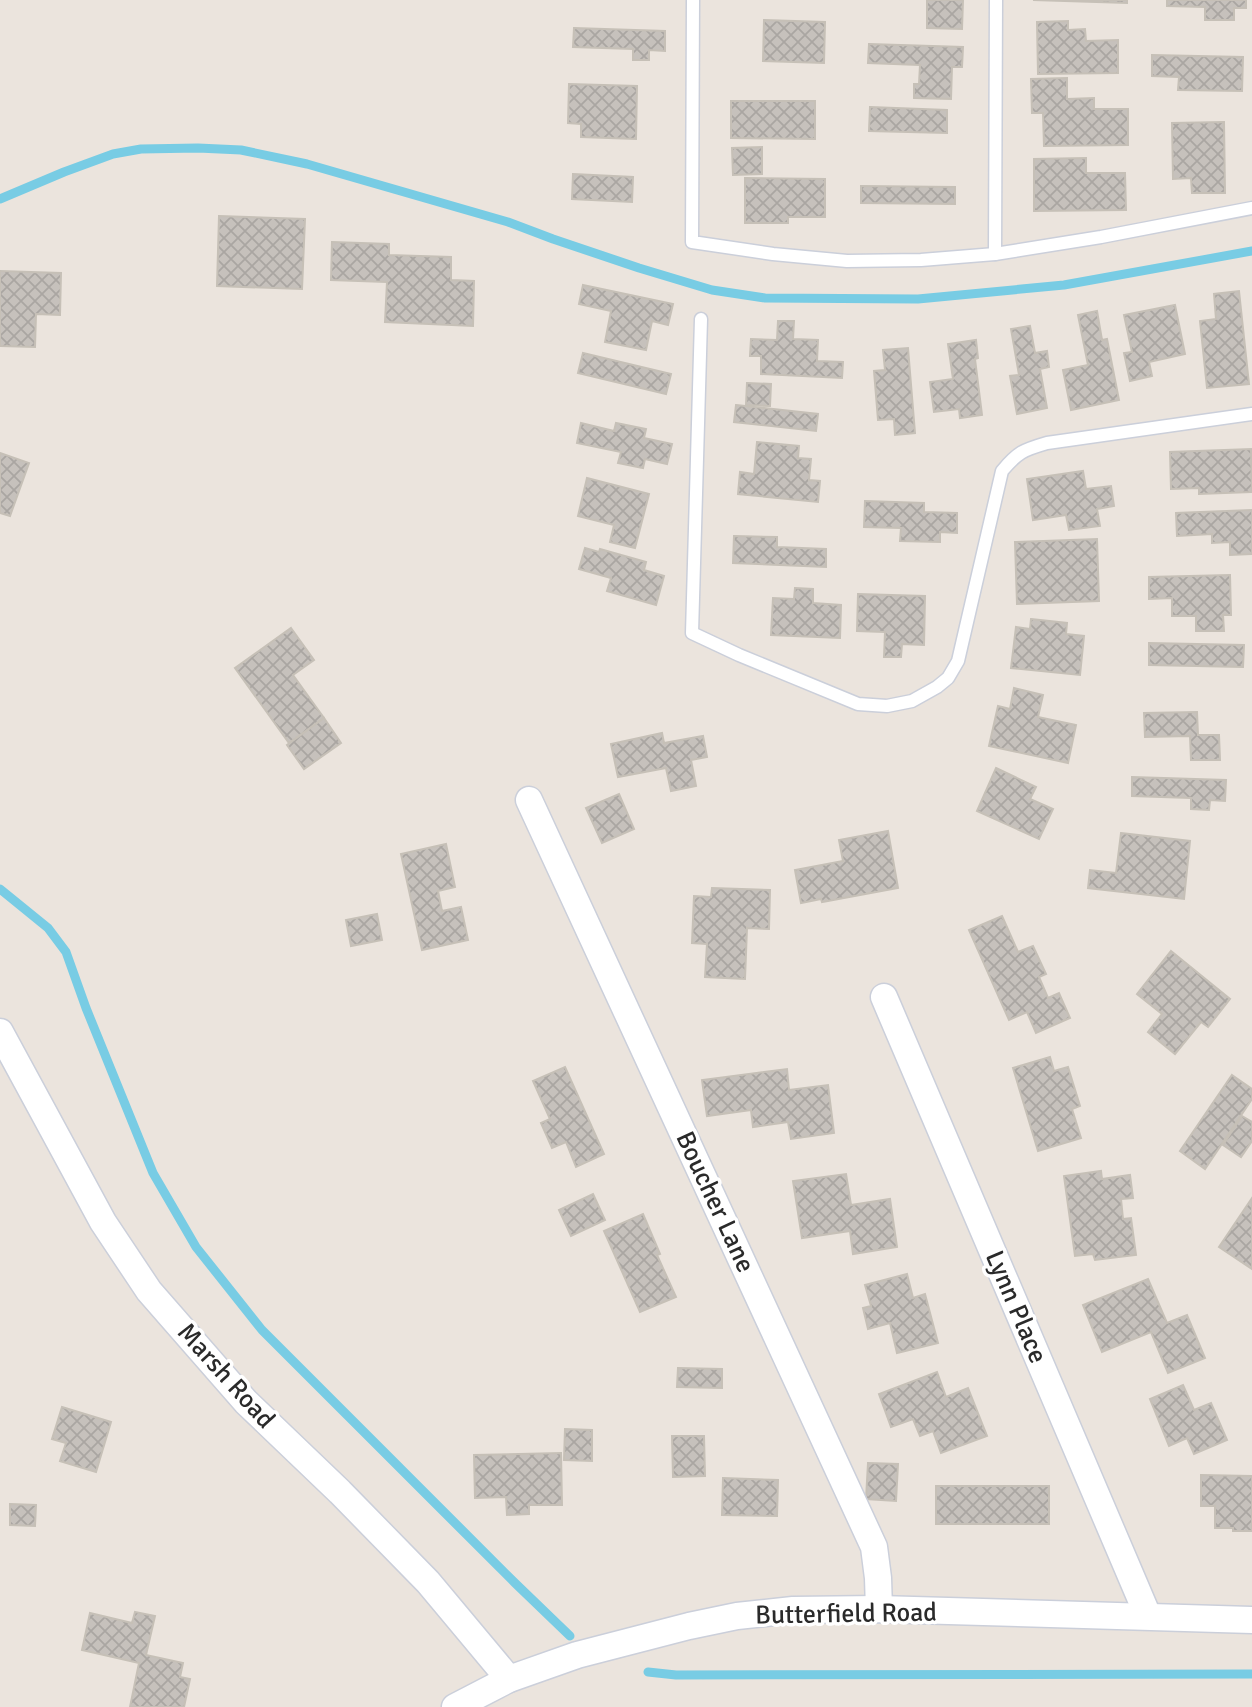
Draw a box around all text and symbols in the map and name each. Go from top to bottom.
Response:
street label: Boucher Lane [668,1126,762,1278]
street label: Lynn Place [978,1246,1054,1368]
street label: Marsh Road [170,1317,282,1435]
street label: Butterfield Road [755,1596,937,1632]

